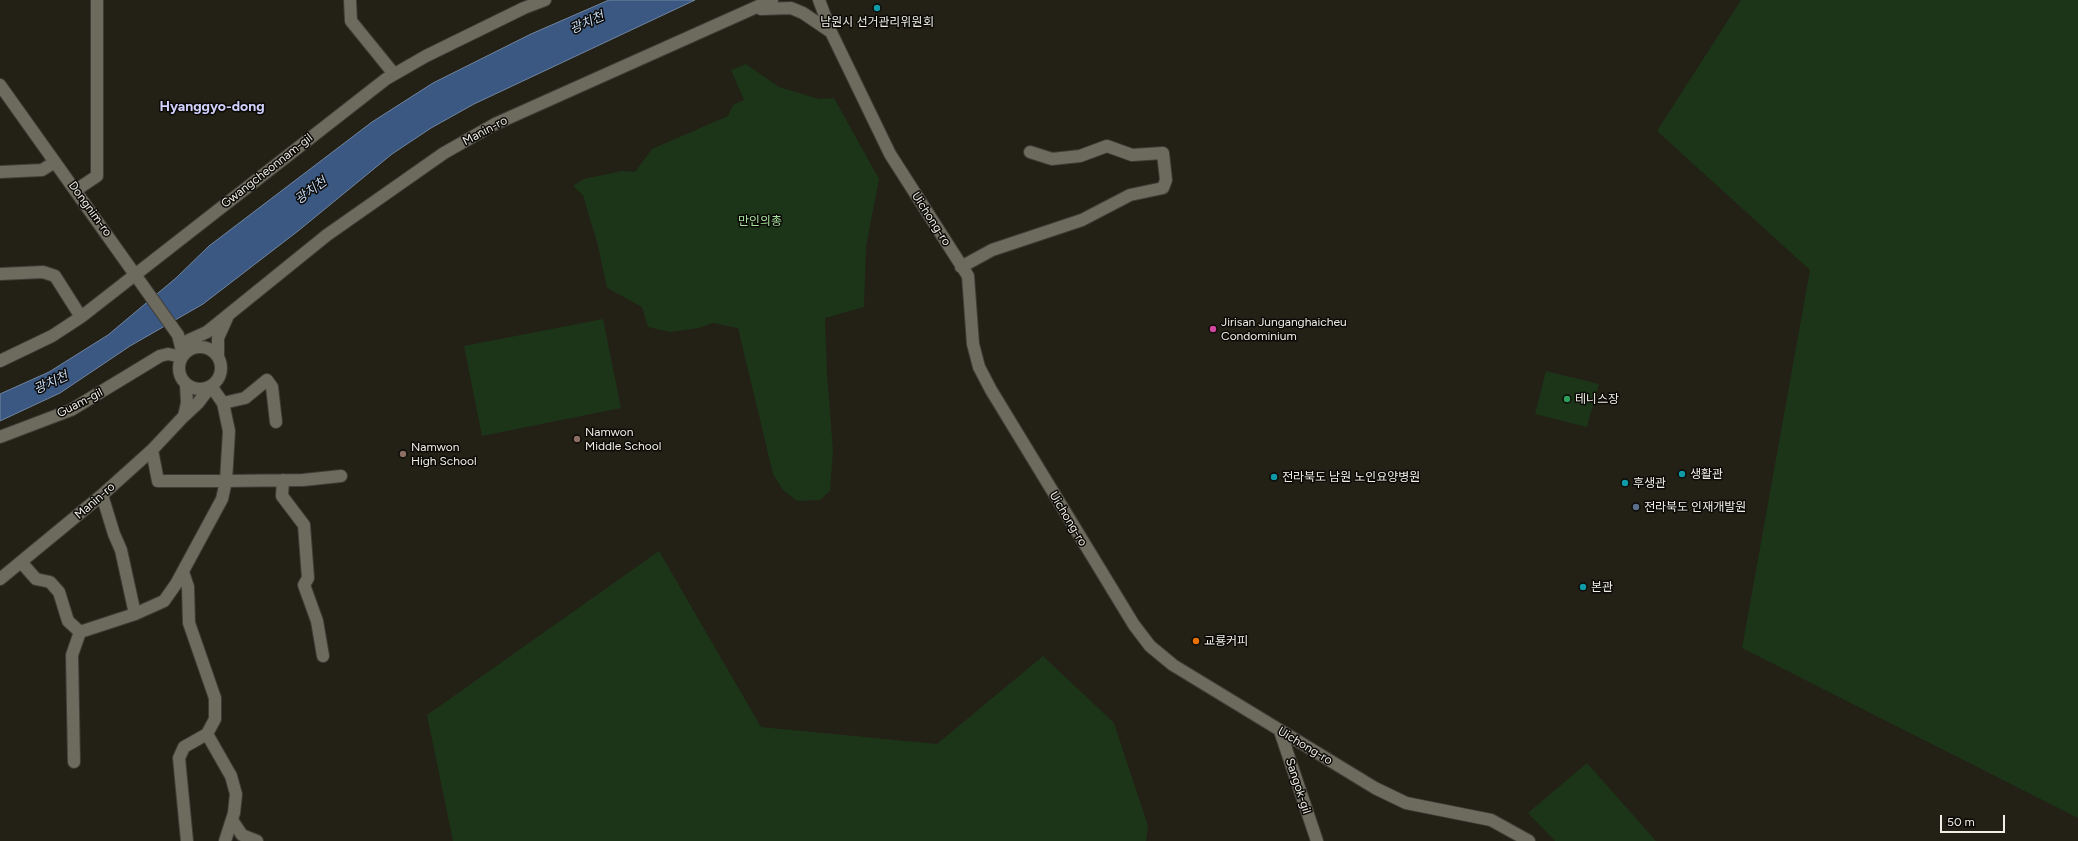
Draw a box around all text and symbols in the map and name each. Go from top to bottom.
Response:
marker: 남원시 선거관리위원회 [872,3,882,13]
water label: 광치천 [567,9,607,37]
place label: 남원시 선거관리위원회 [820,15,934,29]
district label: Hyanggyo-dong [159,99,265,115]
street label: Manin-ro [460,113,510,149]
street label: Gwangcheonnam-gil [218,131,316,211]
water label: 광치천 [292,174,330,208]
street label: Dongnim-ro [65,179,115,239]
street label: Uichong-ro [908,189,954,249]
park label: 만인의총 [738,214,782,228]
place label: Jirisan Junganghaicheu Condominium [1221,315,1347,343]
marker: Jirisan Junganghaicheu Condominium [1208,324,1218,334]
water label: 광치천 [31,368,71,398]
street label: Guam-gil [55,385,105,421]
place label: 테니스장 [1575,392,1619,406]
marker: 테니스장 [1562,394,1572,404]
place label: Namwon Middle School [585,425,661,453]
marker: Namwon Middle School [572,434,582,444]
place label: Namwon High School [411,440,477,468]
marker: Namwon High School [398,449,408,459]
place label: 생활관 [1690,467,1723,481]
marker: 생활관 [1677,469,1687,479]
place label: 전라북도 남원 노인요양병원 [1282,470,1420,484]
marker: 전라북도 남원 노인요양병원 [1269,472,1279,482]
place label: 후생관 [1633,476,1666,490]
marker: 후생관 [1620,478,1630,488]
street label: Manin-ro [72,480,118,522]
street label: Uichong-ro [1046,489,1090,549]
place label: 전라북도 인재개발원 [1644,500,1746,514]
marker: 전라북도 인재개발원 [1631,502,1641,512]
place label: 본관 [1591,580,1613,594]
marker: 본관 [1578,582,1588,592]
place label: 교룡커피 [1204,634,1248,648]
marker: 교룡커피 [1191,636,1201,646]
street label: Uichong-ro [1275,724,1335,768]
street label: Sangok-gil [1282,756,1314,816]
scale bar [1942,807,2007,833]
text: 50 m [1947,815,1975,829]

